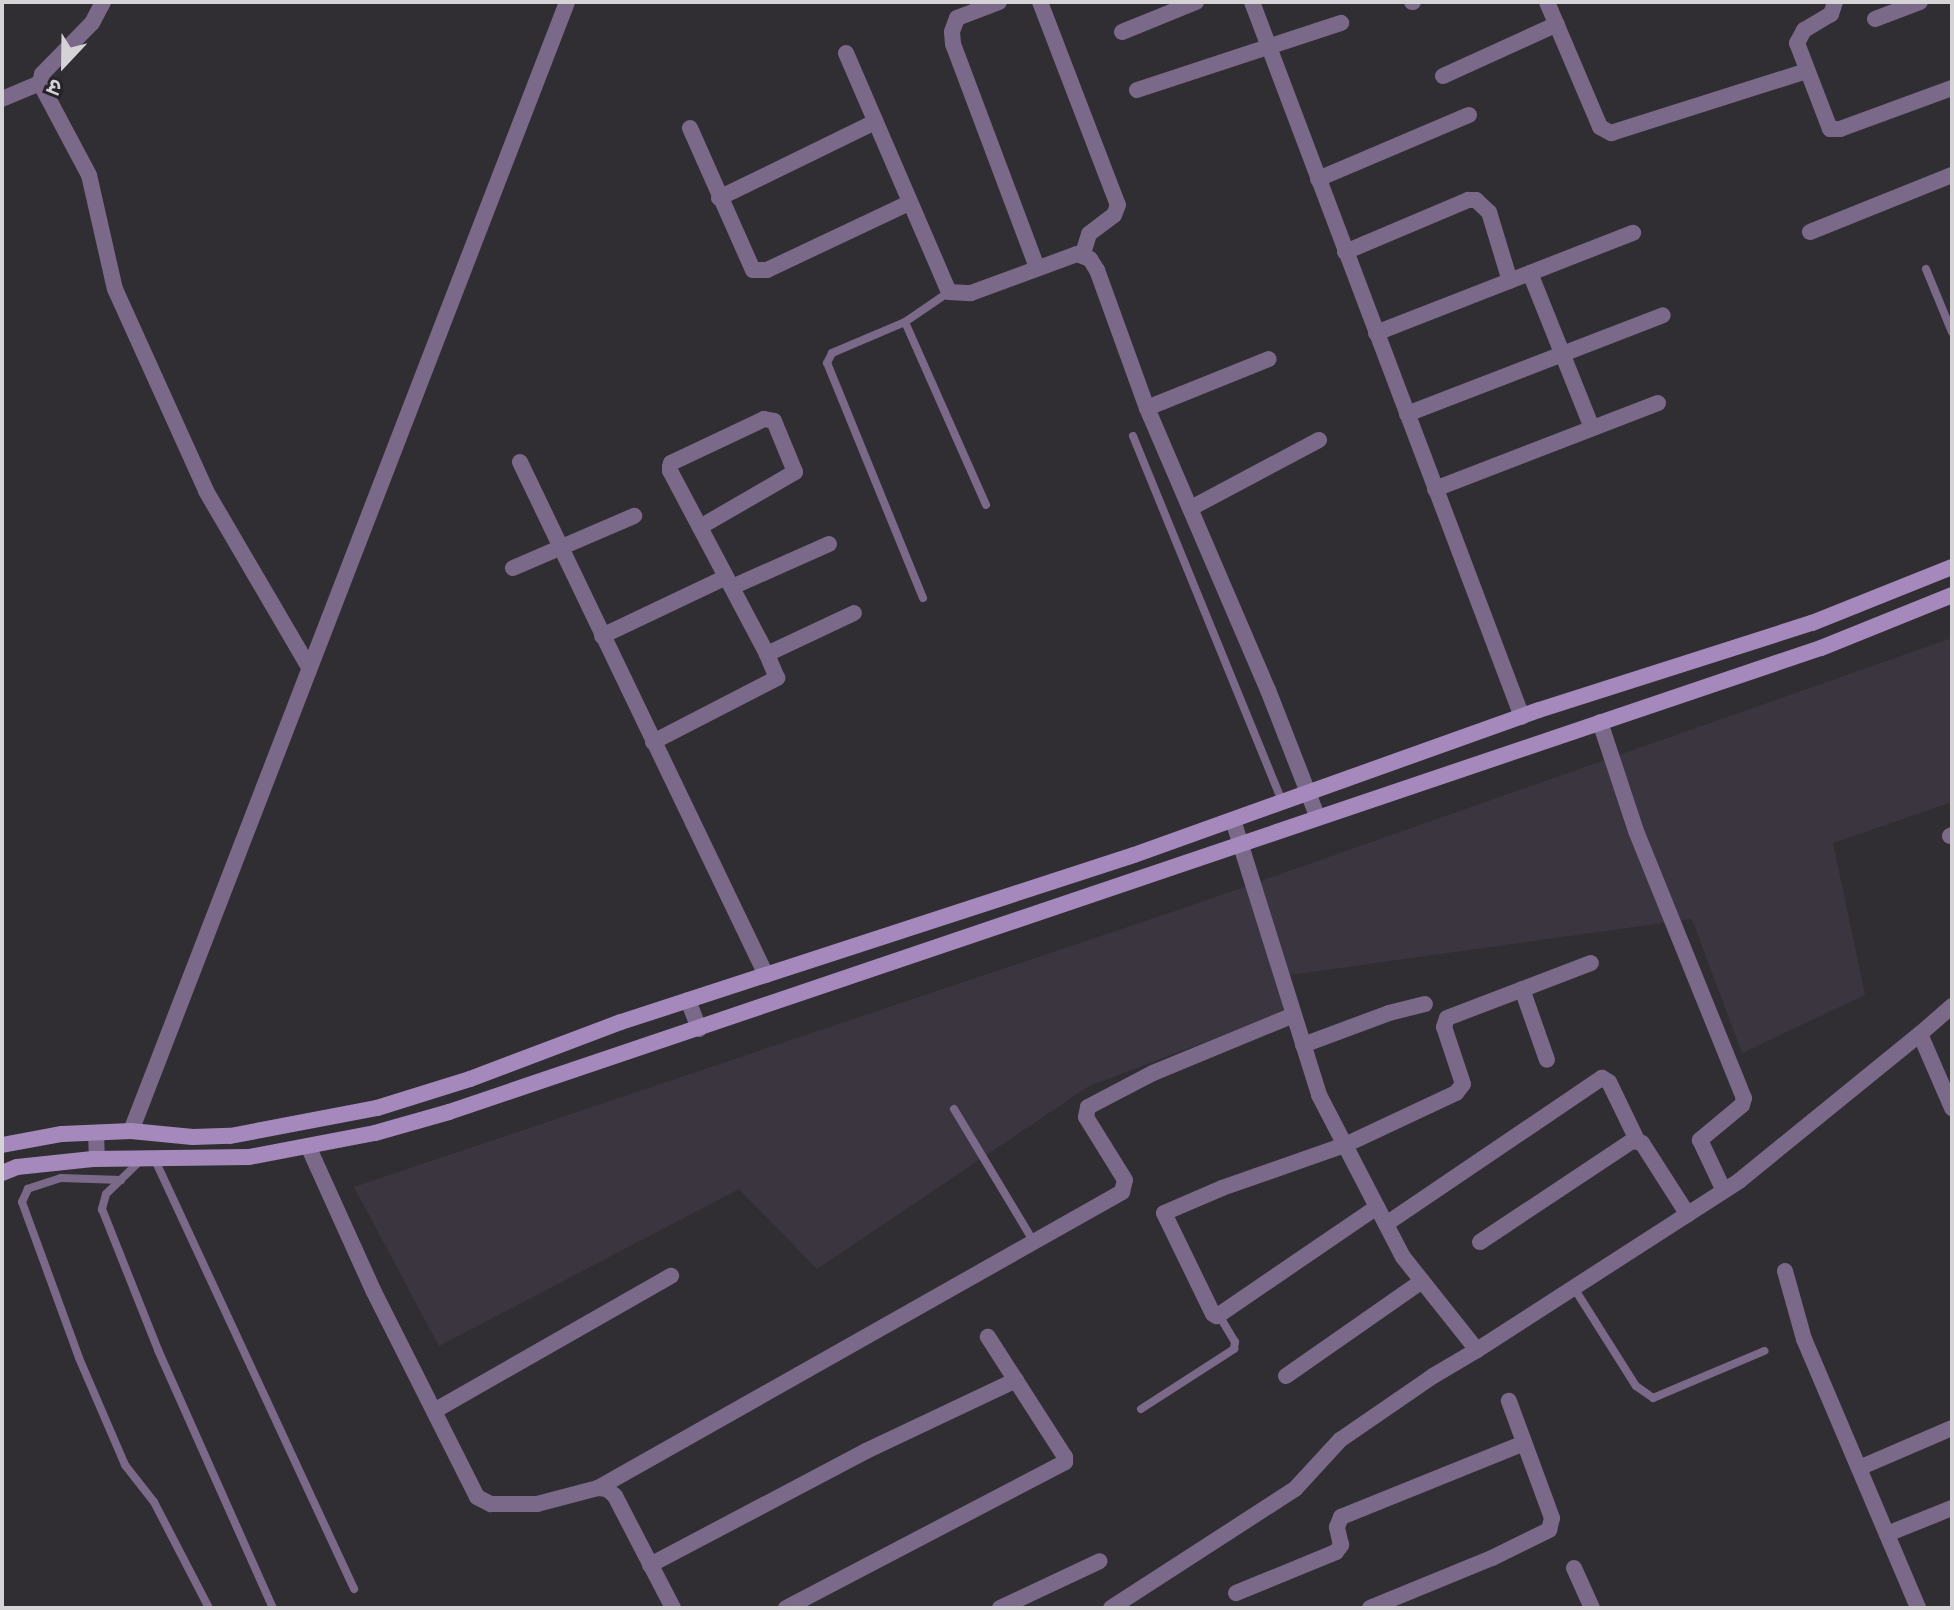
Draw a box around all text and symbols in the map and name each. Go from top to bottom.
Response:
north arrow [24,24,104,104]
text: उ [44,72,66,102]

